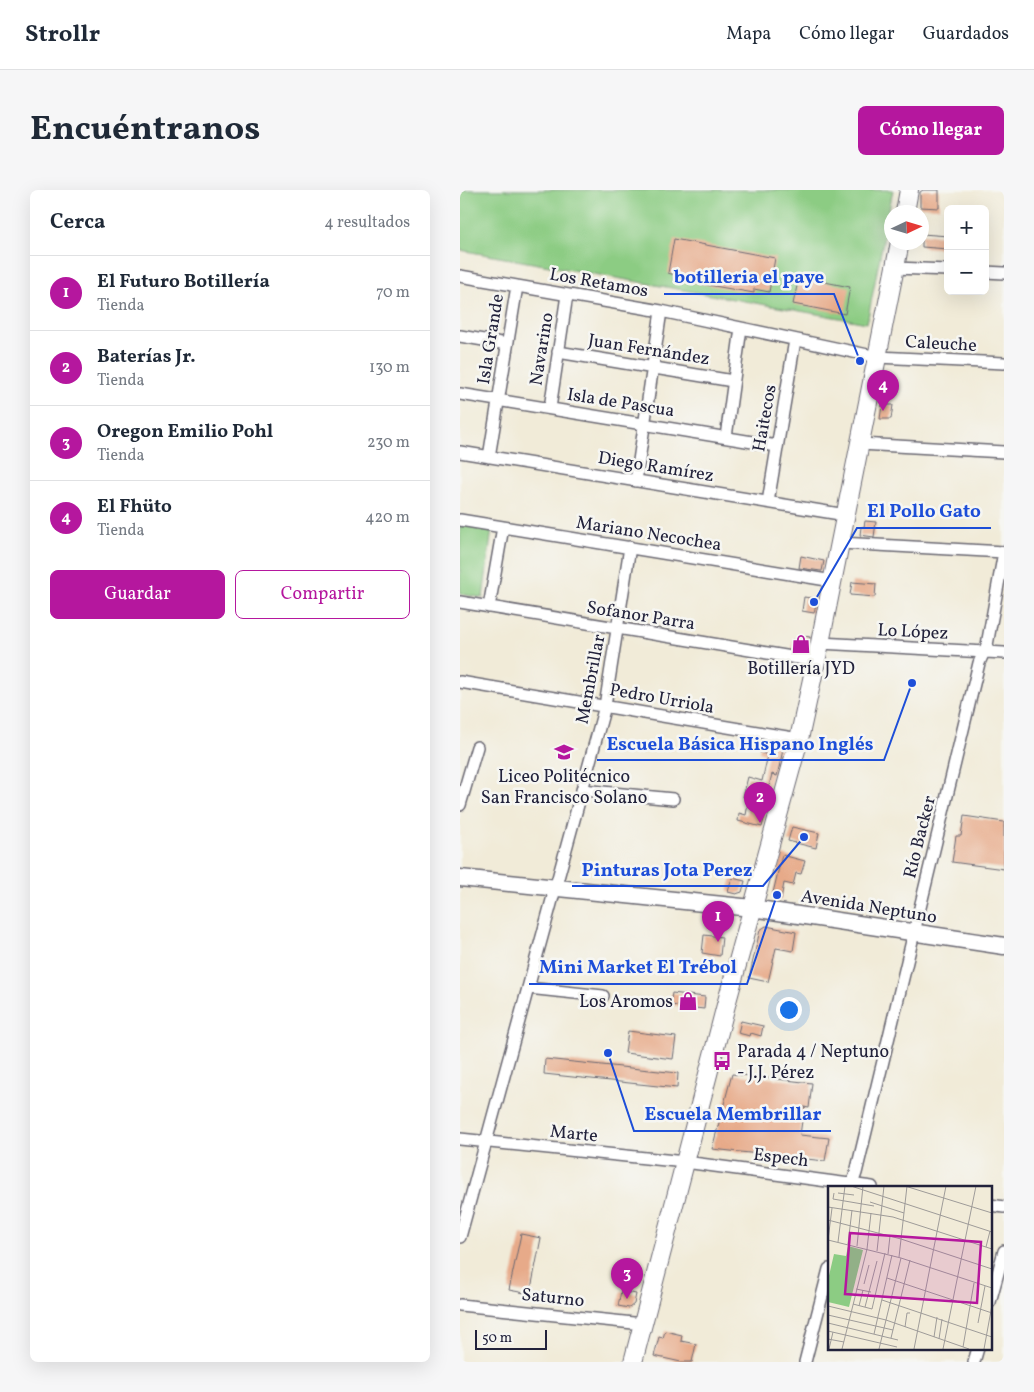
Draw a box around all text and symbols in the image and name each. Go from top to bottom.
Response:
text: Strollr [25,18,100,52]
text: Mapa [726,22,771,47]
text: Cómo llegar [799,22,895,47]
text: Guardados [923,22,1009,47]
text: Encuéntranos [30,106,260,154]
button: Cómo llegar [858,106,1004,155]
north arrow [884,205,929,250]
map controls [944,205,989,295]
button: + [944,205,989,250]
text: Cerca [50,208,105,237]
text: 4 resultados [324,212,410,234]
button: − [944,250,989,295]
callout: botilleria el paye [664,260,834,294]
street label: Los Retamos [547,262,650,304]
text: botilleria el paye [674,265,825,291]
text: El Futuro Botillería [97,269,270,295]
text: 1 [63,282,69,304]
text: 70 m [376,282,410,304]
street label: Isla Grande [472,292,511,386]
text: Tienda [97,295,145,317]
street label: Navarino [524,311,561,388]
street label: Juan Fernández [586,329,711,372]
street label: Caleuche [904,330,977,359]
text: Baterías Jr. [97,344,196,370]
text: 2 [62,357,70,379]
text: 130 m [369,357,410,379]
text: Tienda [97,370,145,392]
pin: 4 [867,370,899,411]
street label: Isla de Pascua [565,383,676,424]
street label: Haitecos [747,383,784,454]
text: Oregon Emilio Pohl [97,419,273,445]
text: 3 [62,432,70,454]
text: 230 m [367,432,410,454]
text: Tienda [97,445,145,467]
street label: Diego Ramírez [596,446,716,489]
text: El Fhüto [97,494,172,520]
callout: El Pollo Gato [857,494,991,528]
text: El Pollo Gato [867,499,981,525]
text: 4 [61,507,71,529]
text: 420 m [365,507,410,529]
street label: Mariano Necochea [574,511,723,558]
text: Tienda [97,520,145,542]
button: Guardar [50,570,225,619]
button: Compartir [235,570,410,619]
street label: Sofanor Parra [585,596,697,637]
street label: Lo López [877,618,949,647]
street label: Membrillar [571,632,613,726]
shop icon: Botillería JYD [790,633,812,655]
place label: Botillería JYD [747,657,855,682]
street label: Pedro Urriola [607,678,716,721]
callout: Escuela Básica Hispano Inglés [597,726,884,760]
text: Escuela Básica Hispano Inglés [606,732,874,758]
school or university icon: Liceo Politécnico San Francisco Solano [553,741,575,763]
place label: Liceo Politécnico San Francisco Solano [481,765,647,811]
pin: 2 [744,782,776,823]
street label: Río Backer [898,793,943,881]
callout: Pinturas Jota Perez [572,852,763,886]
text: Pinturas Jota Perez [582,858,753,884]
street label: Avenida Neptuno [799,884,939,931]
pin: 1 [702,901,734,942]
callout: Mini Market El Trébol [529,950,747,984]
text: Mini Market El Trébol [539,955,737,981]
place label: Los Aromos [579,990,673,1015]
shop icon: Los Aromos [677,990,699,1012]
your location [776,997,802,1023]
place label: Parada 4 / Neptuno - J.J. Pérez [737,1040,889,1086]
bus stop icon: Parada 4 / Neptuno - J.J. Pérez [711,1050,733,1072]
callout: Escuela Membrillar [634,1097,831,1131]
text: Escuela Membrillar [645,1102,821,1128]
street label: Marte [549,1120,599,1149]
street label: Espech [752,1143,810,1174]
inset map [828,1186,992,1350]
pin: 3 [611,1258,643,1299]
street label: Saturno [520,1283,585,1314]
scale bar [475,1327,548,1350]
text: 50 m [482,1329,512,1348]

